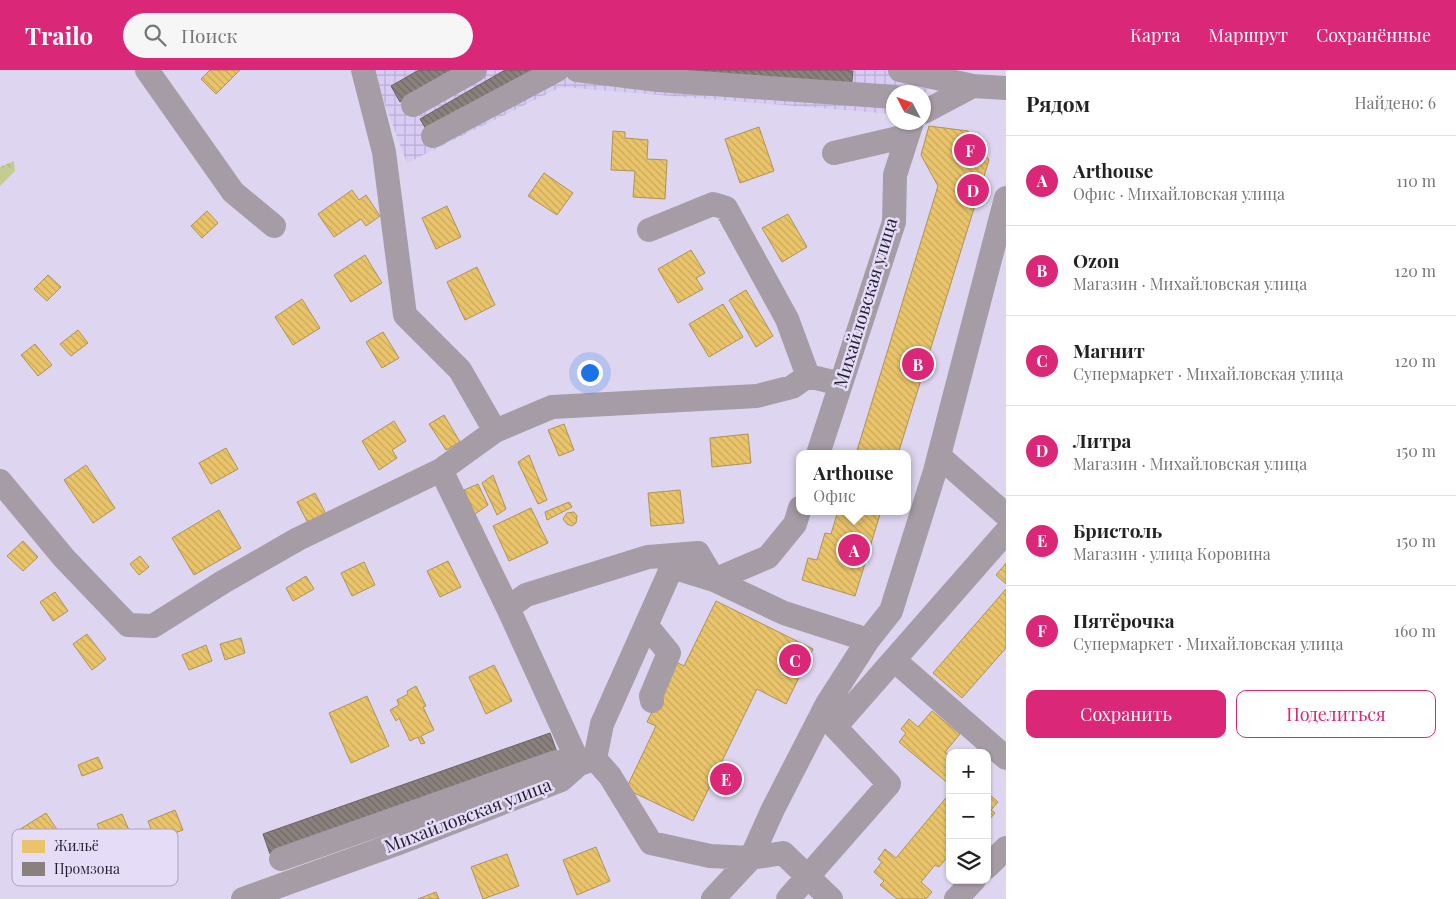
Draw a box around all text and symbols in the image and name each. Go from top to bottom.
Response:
search box [123,13,473,58]
text: Trailo [25,19,93,51]
icon: search [141,21,169,49]
text: Поиск [181,22,237,48]
text: Карта [1130,23,1180,47]
text: Маршрут [1208,23,1288,47]
text: Сохранённые [1316,23,1431,47]
north arrow [886,85,931,130]
text: Рядом [1026,89,1090,117]
text: Найдено: 6 [1354,92,1436,113]
pin: F [954,131,986,169]
text: Arthouse [1073,157,1153,183]
text: A [1037,170,1047,191]
text: 110 m [1396,170,1436,191]
pin: D [957,171,989,209]
text: Офис · Михайловская улица [1073,183,1285,204]
street label: Михайловская улица [828,214,902,391]
text: Ozon [1073,247,1119,273]
text: B [1037,260,1047,281]
text: 120 m [1395,260,1436,281]
text: Магазин · Михайловская улица [1073,273,1307,294]
text: Магнит [1073,337,1145,363]
pin: B [902,345,934,383]
text: C [1036,350,1048,371]
text: 120 m [1395,350,1436,371]
your location [577,360,603,386]
text: Супермаркет · Михайловская улица [1073,363,1343,384]
text: Литра [1073,427,1131,453]
text: D [1036,440,1048,461]
text: 150 m [1396,440,1436,461]
popup [796,450,911,515]
text: Магазин · Михайловская улица [1073,453,1307,474]
text: Arthouse [813,459,894,485]
text: Офис [813,485,856,506]
text: Бристоль [1073,517,1162,543]
text: E [1037,530,1047,551]
text: 150 m [1396,530,1436,551]
pin: A [838,531,870,569]
text: Магазин · улица Коровина [1073,543,1271,564]
text: Пятёрочка [1073,607,1175,633]
text: F [1037,620,1047,641]
text: 160 m [1394,620,1436,641]
text: Супермаркет · Михайловская улица [1073,633,1343,654]
pin: C [779,641,811,679]
button: Сохранить [1026,690,1226,738]
button: Поделиться [1236,690,1436,738]
map controls [946,749,991,884]
button: + [946,749,991,794]
pin: E [710,760,742,798]
street label: Михайловская улица [381,772,555,858]
button: − [946,794,991,839]
legend [12,829,178,886]
text: Жильё [54,836,99,855]
button: layers [946,839,991,884]
text: Промзона [54,859,120,878]

